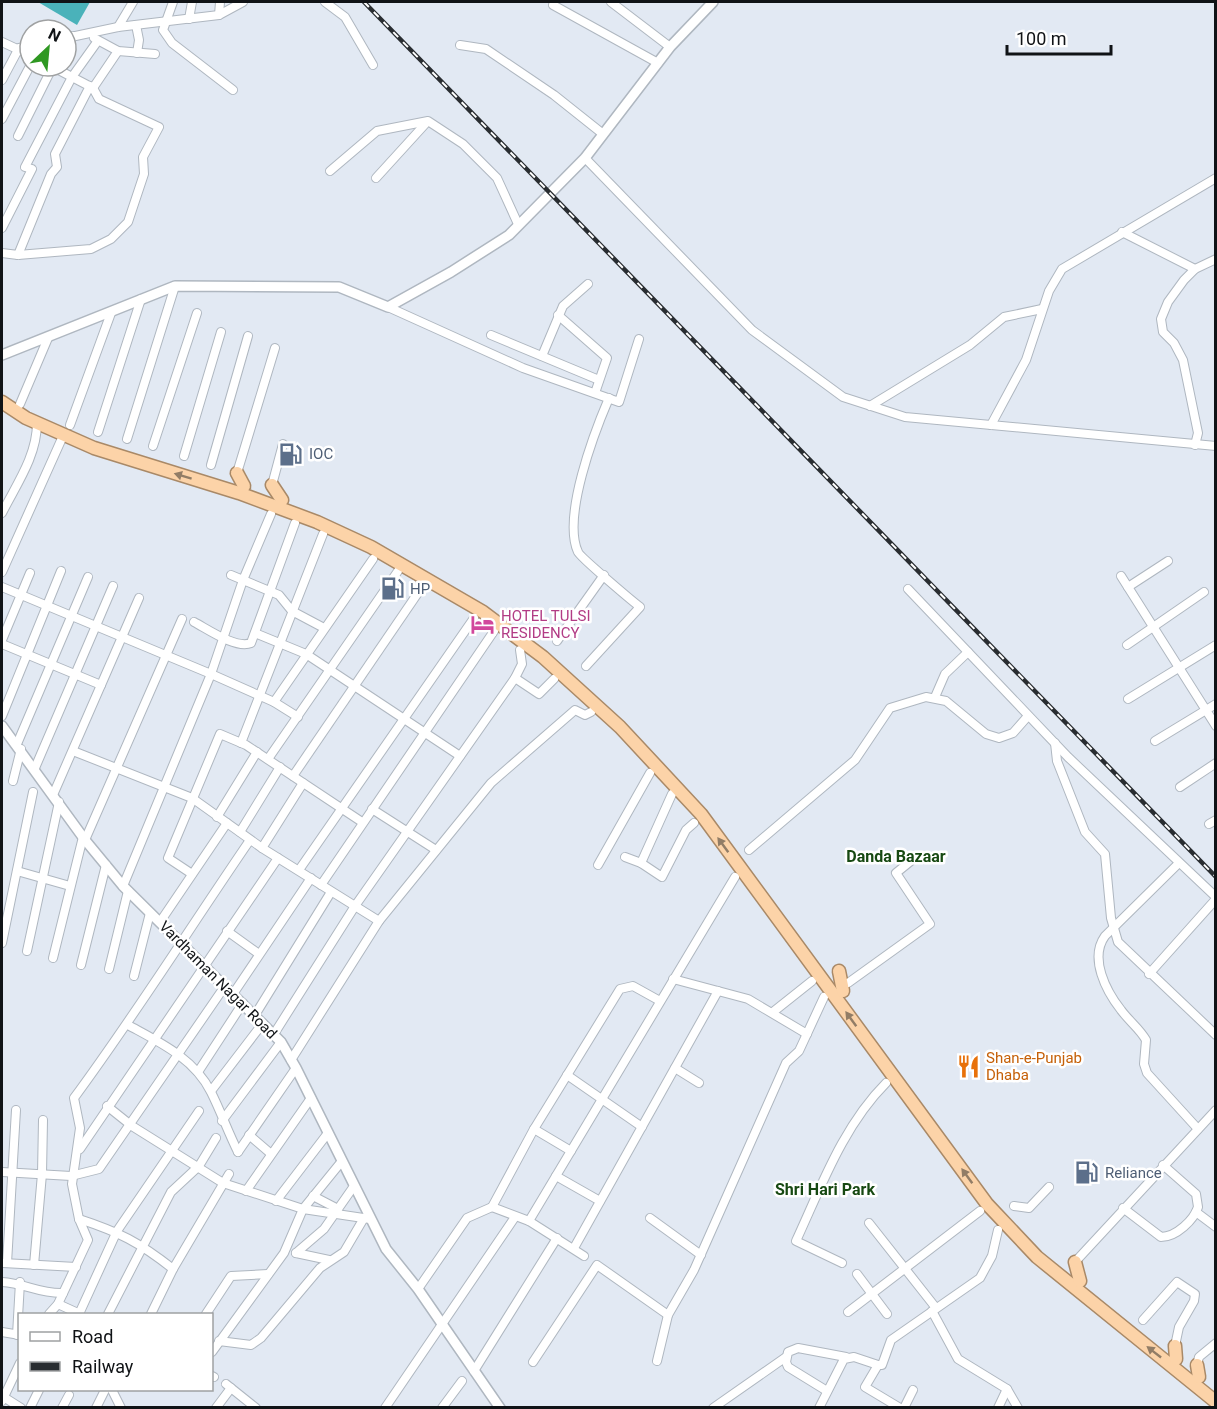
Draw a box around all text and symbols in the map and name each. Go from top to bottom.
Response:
north arrow [18,18,78,78]
scale bar [1007,18,1110,56]
text: N [45,24,64,46]
text: 100 m [1016,28,1067,49]
fuel station icon: IOC [278,441,304,467]
place label: IOC [309,445,333,463]
one-way arrow [174,471,192,480]
fuel station icon: HP [379,576,405,602]
place label: HP [410,580,430,598]
place label: HOTEL TULSI RESIDENCY [501,607,591,642]
hotel icon: HOTEL TULSI RESIDENCY [470,612,496,638]
one-way arrow [717,838,729,854]
district label: Danda Bazaar [846,847,946,866]
street label: Vardhaman Nagar Road [155,917,281,1043]
one-way arrow [845,1011,857,1027]
place label: Shan-e-Punjab Dhaba [986,1049,1082,1084]
restaurant icon: Shan-e-Punjab Dhaba [955,1054,981,1080]
fuel station icon: Reliance [1074,1160,1100,1186]
place label: Reliance [1105,1164,1162,1182]
one-way arrow [961,1169,973,1184]
district label: Shri Hari Park [775,1180,875,1199]
legend [18,1313,213,1391]
text: Road [72,1326,113,1347]
one-way arrow [1146,1346,1162,1358]
text: Railway [72,1356,134,1377]

